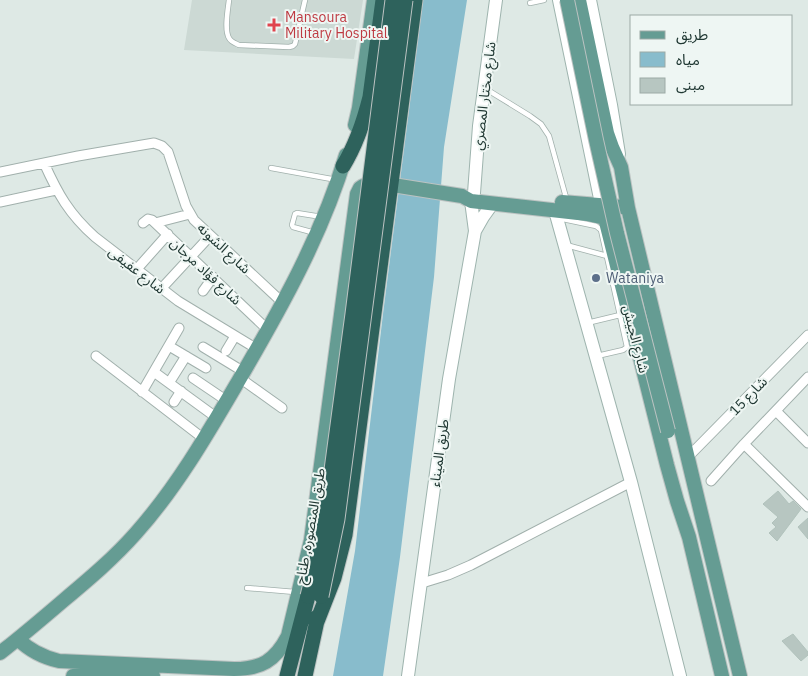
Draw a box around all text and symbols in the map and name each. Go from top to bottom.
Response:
place label: Mansoura Military Hospital [285,8,388,42]
legend [630,15,793,105]
marker: Mansoura Military Hospital [267,18,281,32]
text: طريق [676,25,708,45]
street label: شارع مختار المصري [468,41,502,152]
text: مياه [676,50,700,69]
text: مبنى [676,75,705,94]
street label: شارع الشونه [192,219,255,279]
street label: شارع فؤاد مرجان [165,233,245,310]
street label: شارع عفيفى [104,242,169,299]
place label: Wataniya [606,269,664,287]
marker: Wataniya [590,272,602,284]
street label: شارع الجيش [617,303,653,375]
street label: شارع 15 [725,373,772,421]
street label: طريق الميناء [425,418,454,488]
street label: طريق المنصوره, طناح [291,466,331,586]

